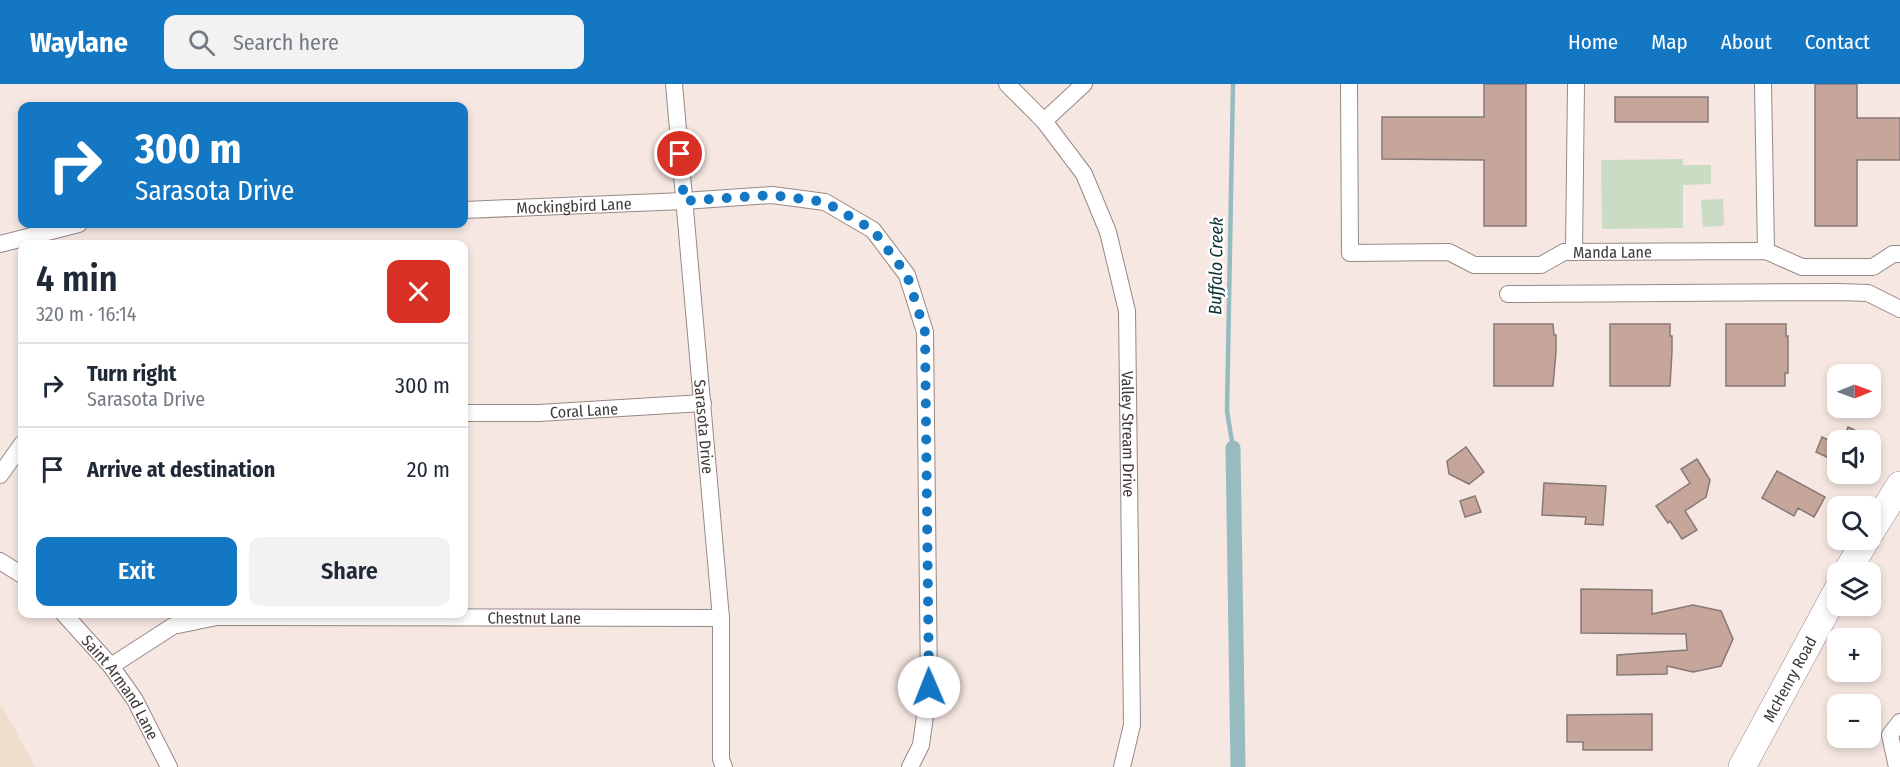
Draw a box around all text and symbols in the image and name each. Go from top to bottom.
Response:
search box [164,15,584,69]
text: Waylane [30,26,128,59]
icon: search [185,26,218,59]
text: Search here [233,29,339,56]
text: Home [1568,29,1618,55]
text: Map [1651,29,1688,55]
text: About [1721,29,1772,55]
text: Contact [1805,29,1870,55]
text: 300 m [135,124,242,174]
icon: right [36,126,114,204]
pin [654,128,705,179]
icon: arrive [663,137,696,170]
text: Sarasota Drive [135,175,294,207]
street label: Mockingbird Lane [516,194,632,217]
water label: Buffalo Creek [1204,217,1228,315]
street label: Manda Lane [1573,242,1652,261]
text: 4 min [36,257,118,301]
button: close [387,260,450,323]
text: 320 m · 16:14 [36,302,136,326]
text: Turn right [87,360,176,387]
north arrow [1827,364,1881,418]
map controls [1827,364,1881,748]
icon: right [36,369,69,402]
street label: Valley Stream Drive [1118,371,1139,497]
text: 300 m [395,372,450,399]
street label: Sarasota Drive [691,379,718,475]
text: Sarasota Drive [87,387,205,411]
street label: Coral Lane [549,399,619,422]
button: sound [1827,430,1881,484]
icon: arrive [36,453,69,486]
text: Arrive at destination [87,456,275,483]
text: 20 m [407,456,450,483]
button: search [1827,496,1881,550]
button: Exit [36,537,237,606]
button: Share [249,537,450,606]
button: layers [1827,562,1881,616]
street label: Chestnut Lane [488,608,581,627]
button: + [1827,628,1881,682]
street label: Saint Armand Lane [78,631,163,743]
street label: McHenry Road [1759,633,1820,725]
position arrow [897,655,961,719]
button: − [1827,694,1881,748]

